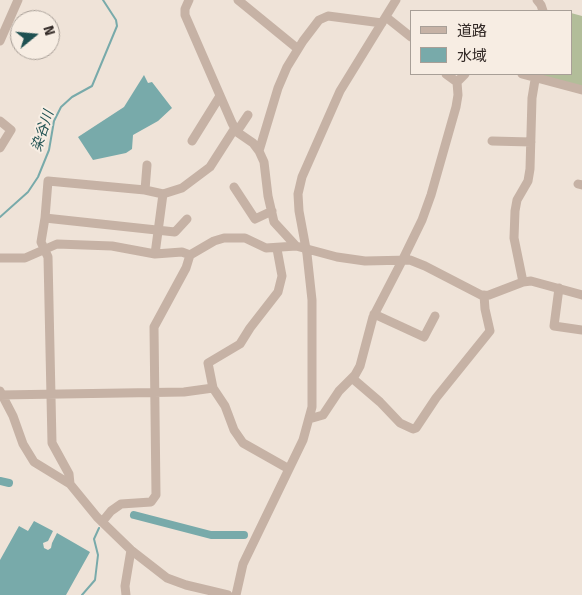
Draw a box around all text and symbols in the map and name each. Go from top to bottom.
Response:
north arrow [10,10,60,60]
legend [410,10,572,75]
text: 道路 [457,22,487,40]
text: N [39,24,58,38]
text: 水域 [457,47,487,65]
water label: 染谷川 [29,108,57,154]

